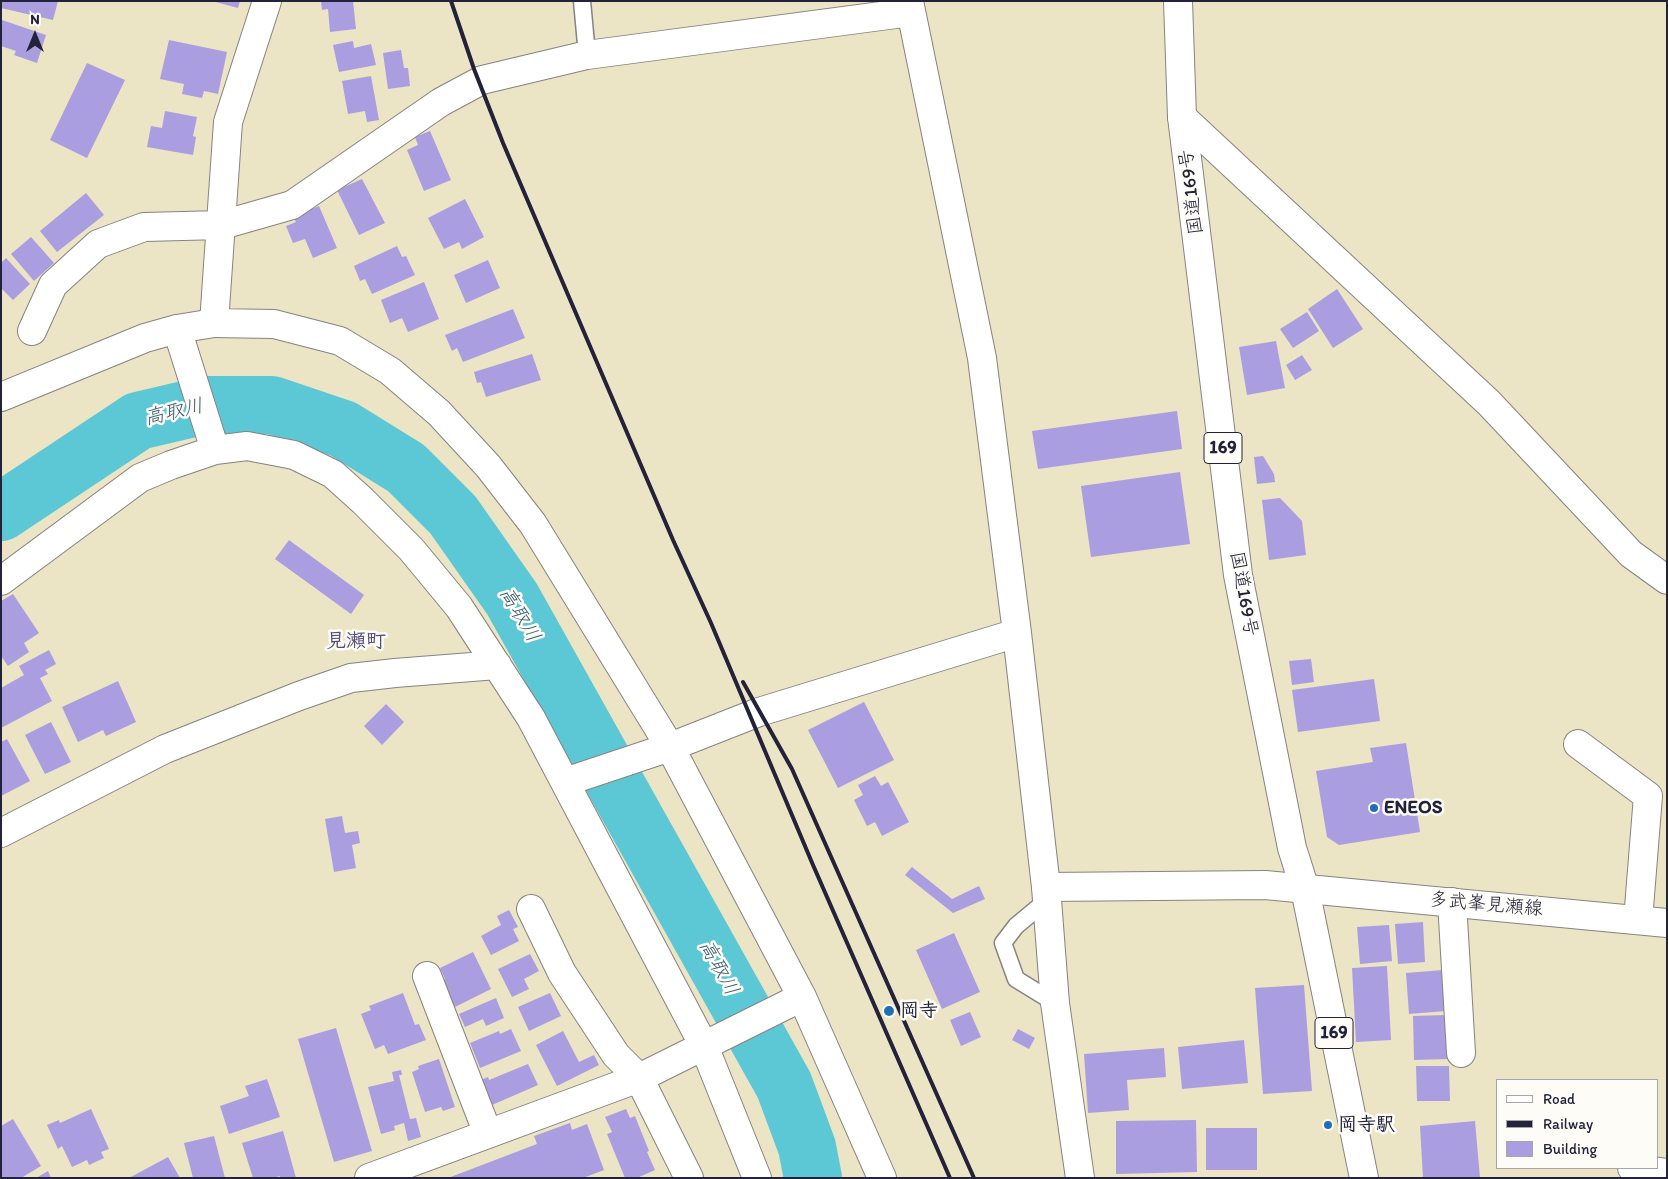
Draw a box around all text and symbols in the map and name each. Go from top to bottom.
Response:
north arrow [10,10,60,60]
text: N [30,11,40,28]
street label: 国道169号 [1175,148,1209,236]
water label: 高取川 [142,395,206,431]
road number: 169 [1204,432,1242,463]
street label: 国道169号 [1224,550,1262,638]
water label: 高取川 [493,583,545,647]
district label: 見瀬町 [326,630,386,654]
place label: ENEOS [1384,797,1442,819]
marker: ENEOS [1368,802,1380,814]
street label: 多武峯見瀬線 [1428,889,1544,921]
water label: 高取川 [693,936,743,1000]
place label: 岡寺 [900,1000,938,1022]
marker: 岡寺 [882,1004,896,1018]
road number: 169 [1315,1018,1353,1048]
legend [1496,1079,1658,1169]
text: Road [1543,1090,1575,1108]
place label: 岡寺駅 [1338,1114,1395,1136]
text: Railway [1543,1115,1593,1133]
marker: 岡寺駅 [1322,1119,1334,1131]
text: Building [1543,1140,1597,1158]

